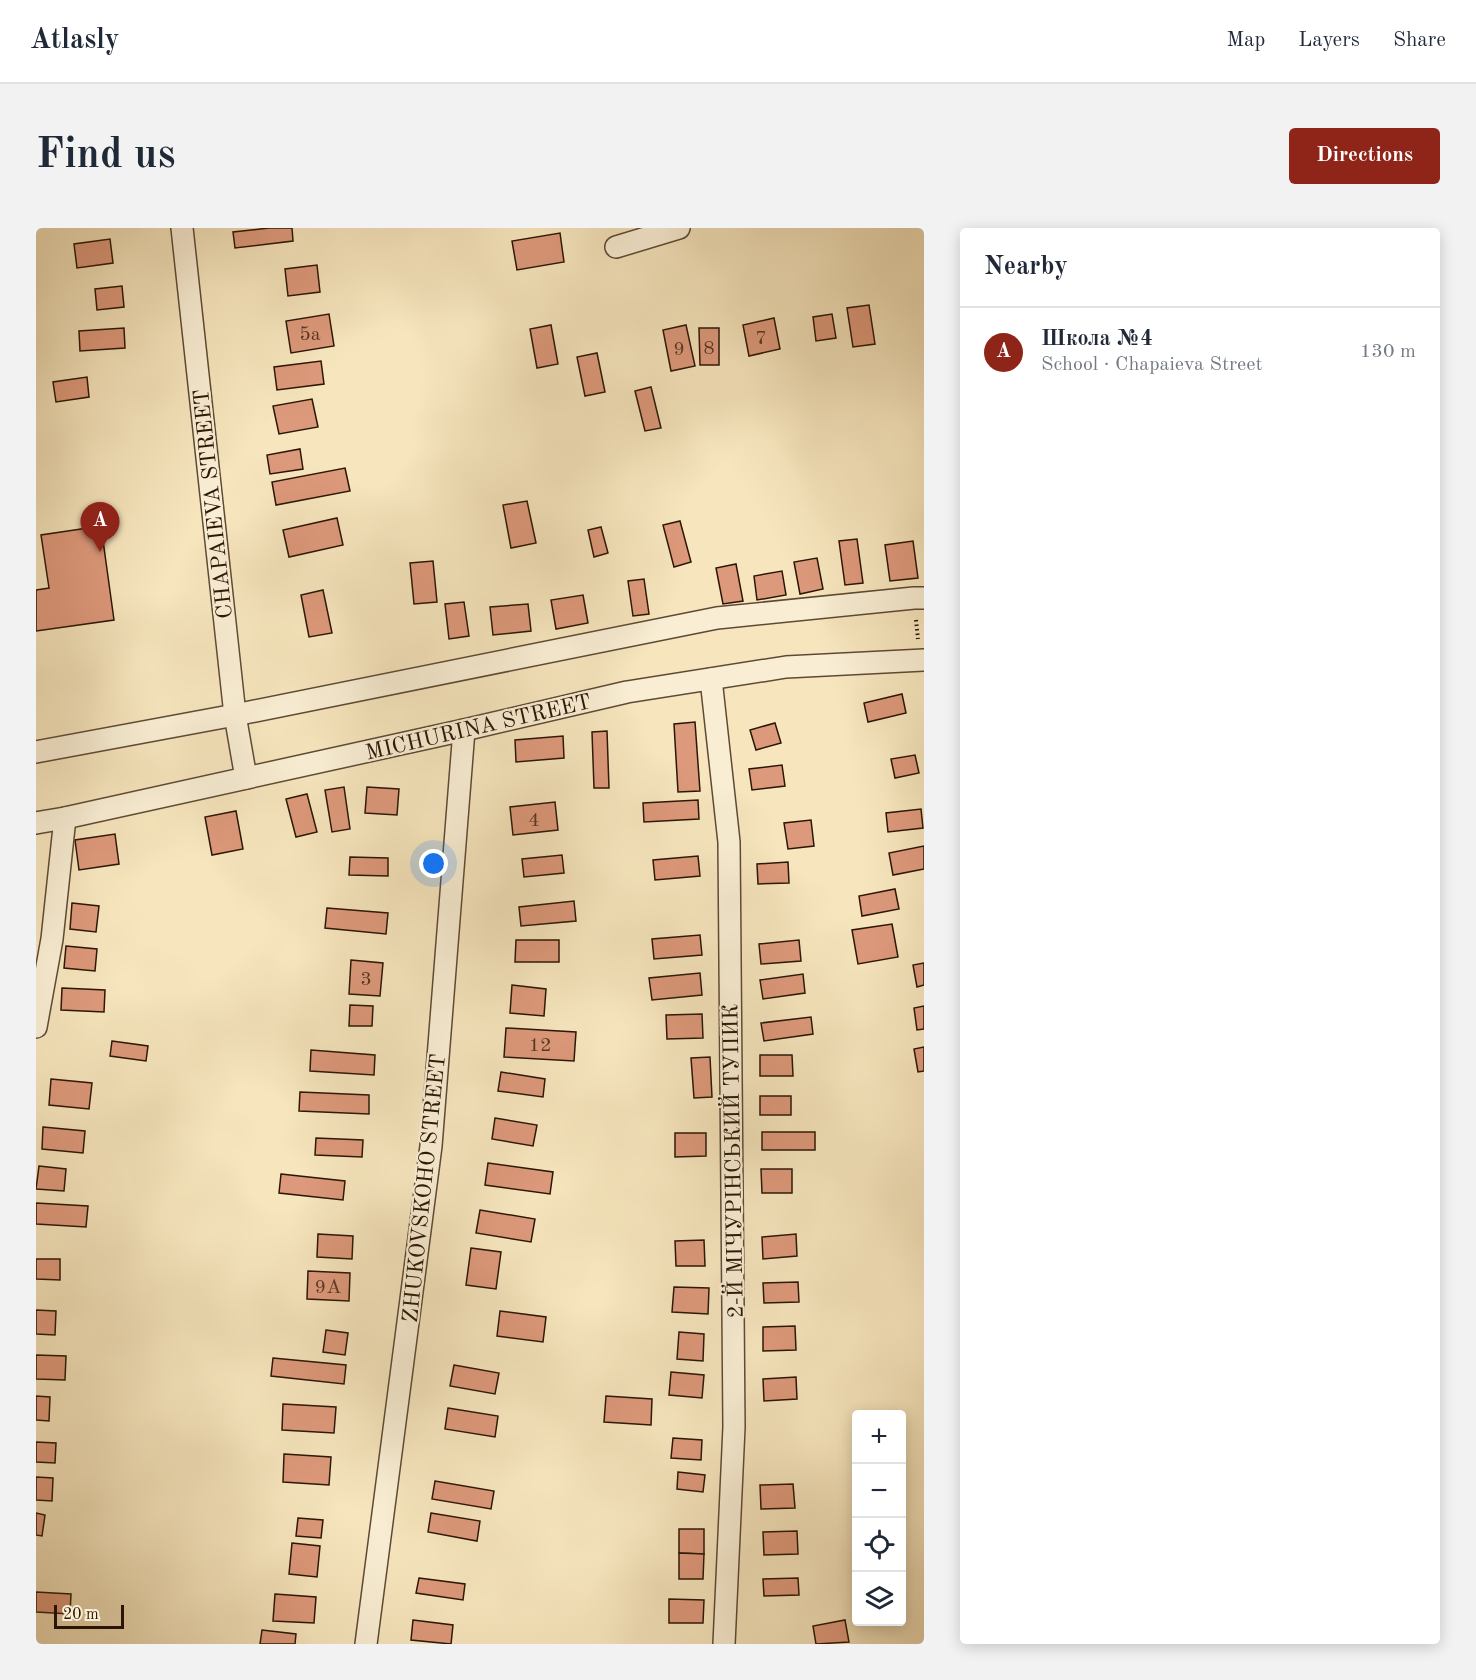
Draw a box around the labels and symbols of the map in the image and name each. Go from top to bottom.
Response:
house number: 5а [299,325,321,345]
house number: 7 [755,329,767,349]
house number: 8 [703,339,715,359]
house number: 9 [673,340,685,360]
street label: CHAPAIEVA STREET [191,388,237,620]
pin: A [80,502,120,552]
street label: MICHURINA STREET [363,691,594,765]
house number: 4 [528,811,540,831]
your location [419,849,448,878]
house number: 3 [360,970,372,990]
street label: 2-Й МІЧУРІНСЬКИЙ ТУПИК [716,1004,748,1318]
house number: 12 [528,1036,552,1056]
street label: ZHUKOVSKOHO STREET [400,1053,450,1324]
house number: 9А [315,1278,341,1298]
scale bar [54,1602,124,1630]

